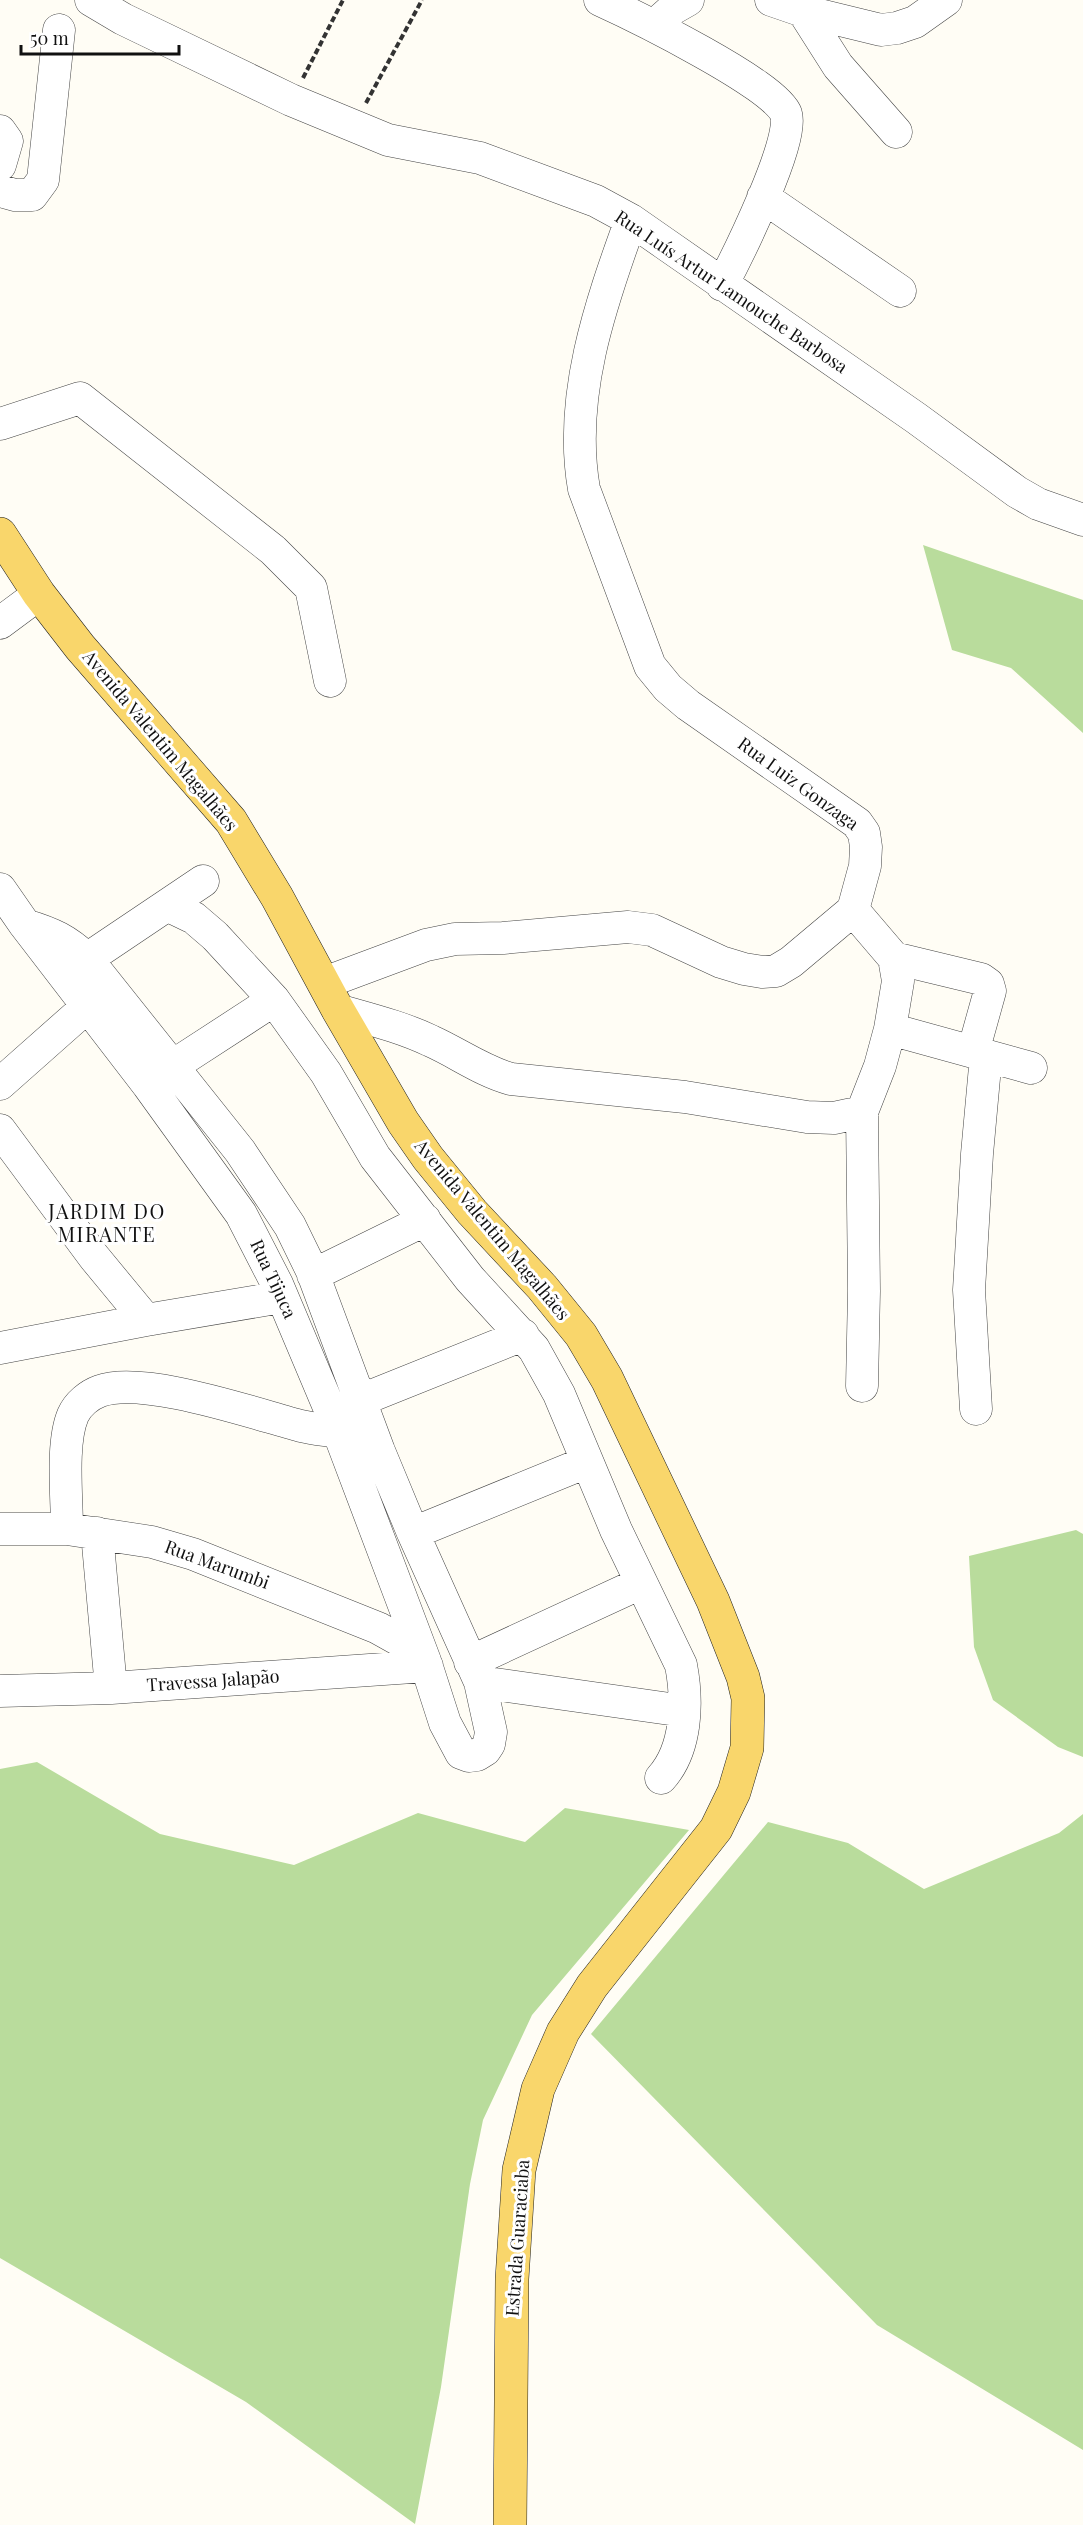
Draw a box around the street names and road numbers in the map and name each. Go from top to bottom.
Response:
street label: Rua Luís Artur Lamouche Barbosa [611,204,852,378]
street label: Avenida Valentim Magalhães [77,644,244,836]
street label: Rua Luiz Gonzaga [733,731,864,835]
street label: Avenida Valentim Magalhães [409,1133,576,1325]
street label: Rua Tijuca [245,1235,303,1322]
street label: Rua Marumbi [162,1534,273,1594]
street label: Travessa Jalapão [146,1663,280,1697]
street label: Estrada Guaraciaba [500,2159,534,2317]

